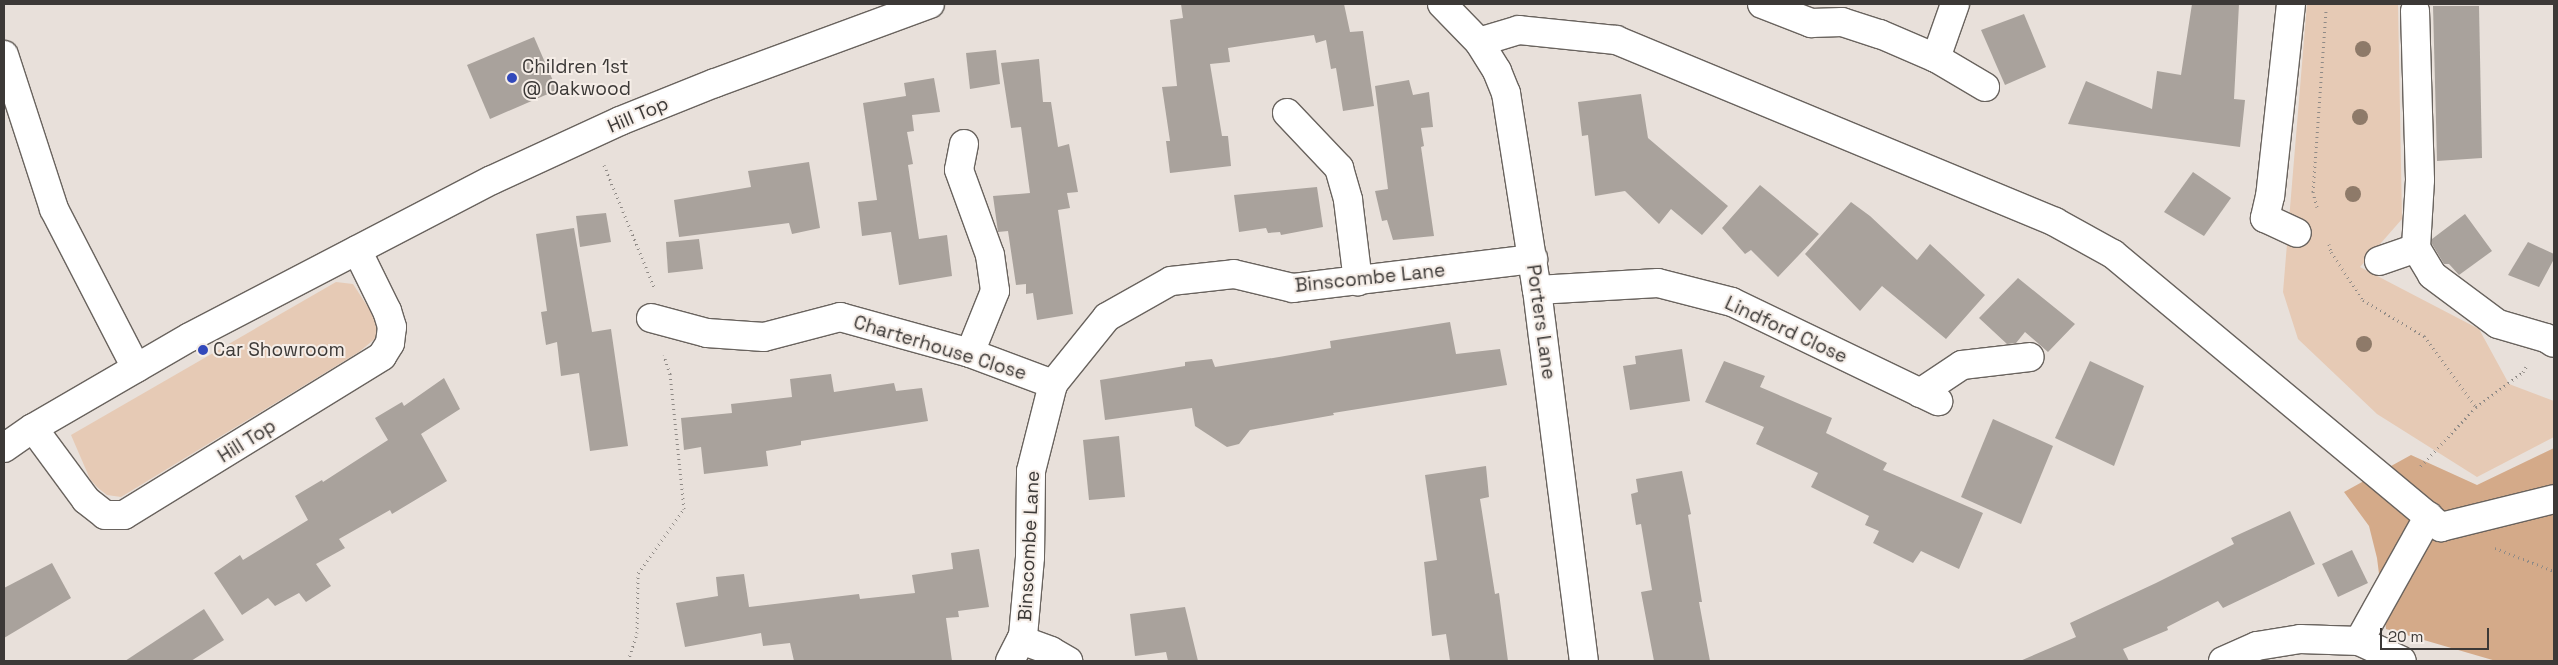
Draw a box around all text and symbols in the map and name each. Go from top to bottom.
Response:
place label: Children 1st @ Oakwood [522,56,631,100]
marker: Children 1st @ Oakwood [506,72,518,84]
street label: Hill Top [604,92,672,138]
street label: Binscombe Lane [1294,259,1446,297]
street label: Porters Lane [1522,263,1560,381]
street label: Lindford Close [1721,292,1851,368]
street label: Charterhouse Close [851,311,1029,385]
place label: Car Showroom [213,339,345,361]
marker: Car Showroom [197,344,209,356]
street label: Hill Top [214,414,280,468]
street label: Binscombe Lane [1014,470,1044,622]
scale bar [2383,618,2492,650]
text: 20 m [2388,627,2423,646]

